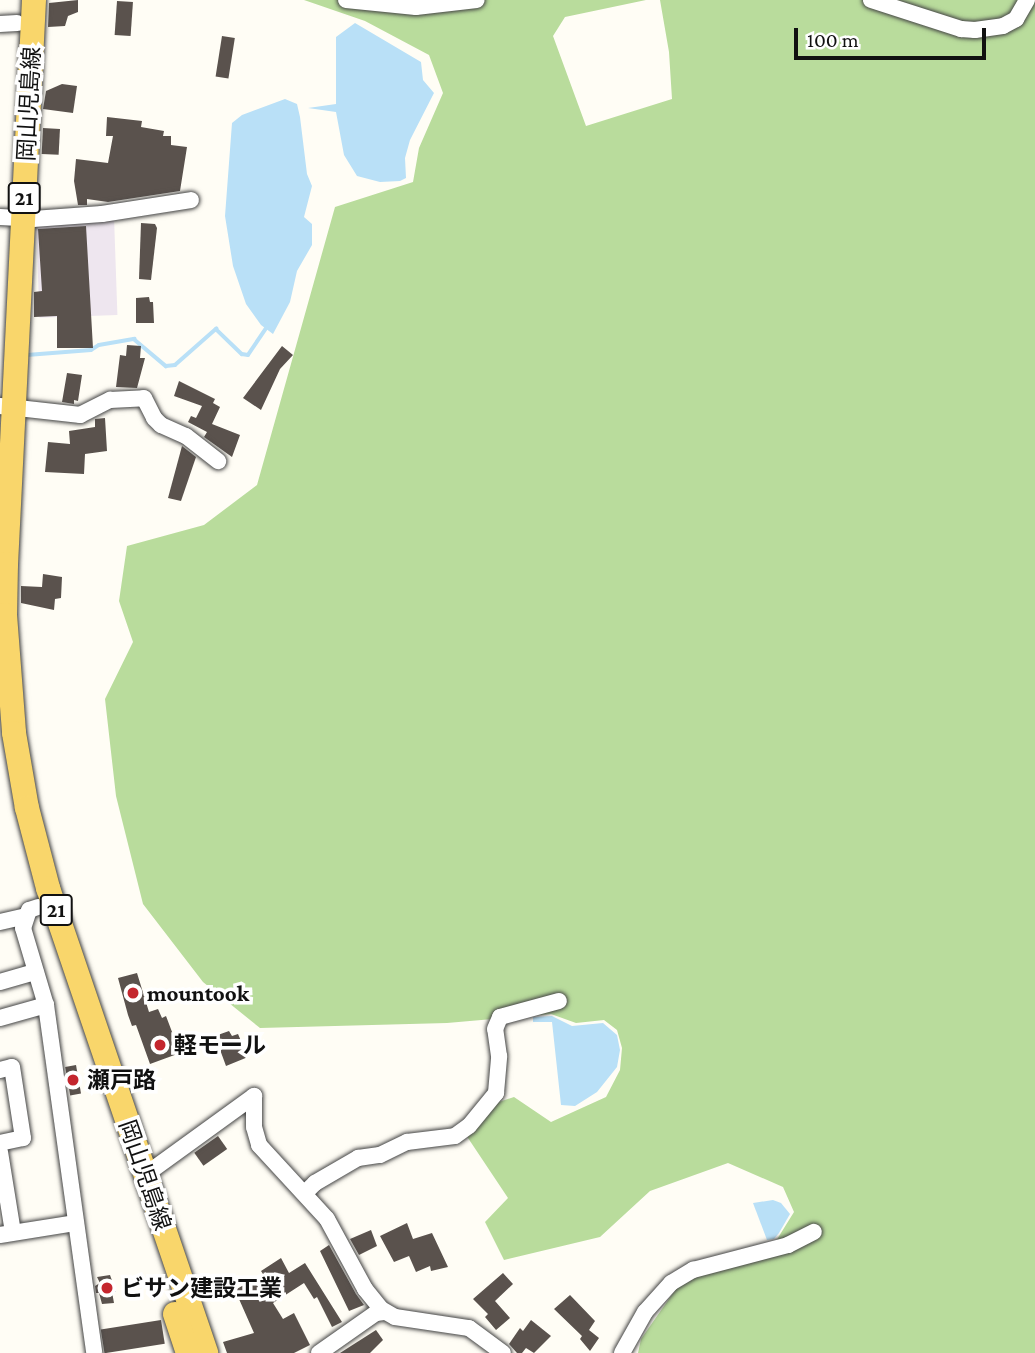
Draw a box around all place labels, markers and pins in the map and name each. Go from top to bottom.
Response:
place label: mountook [147,979,249,1007]
marker: mountook [125,985,141,1001]
place label: 軽モール [174,1031,266,1059]
marker: 軽モール [152,1037,168,1053]
place label: 瀬戸路 [87,1066,156,1094]
marker: 瀬戸路 [65,1072,81,1088]
place label: ビサン建設工業 [121,1274,282,1302]
marker: ビサン建設工業 [99,1280,115,1296]

